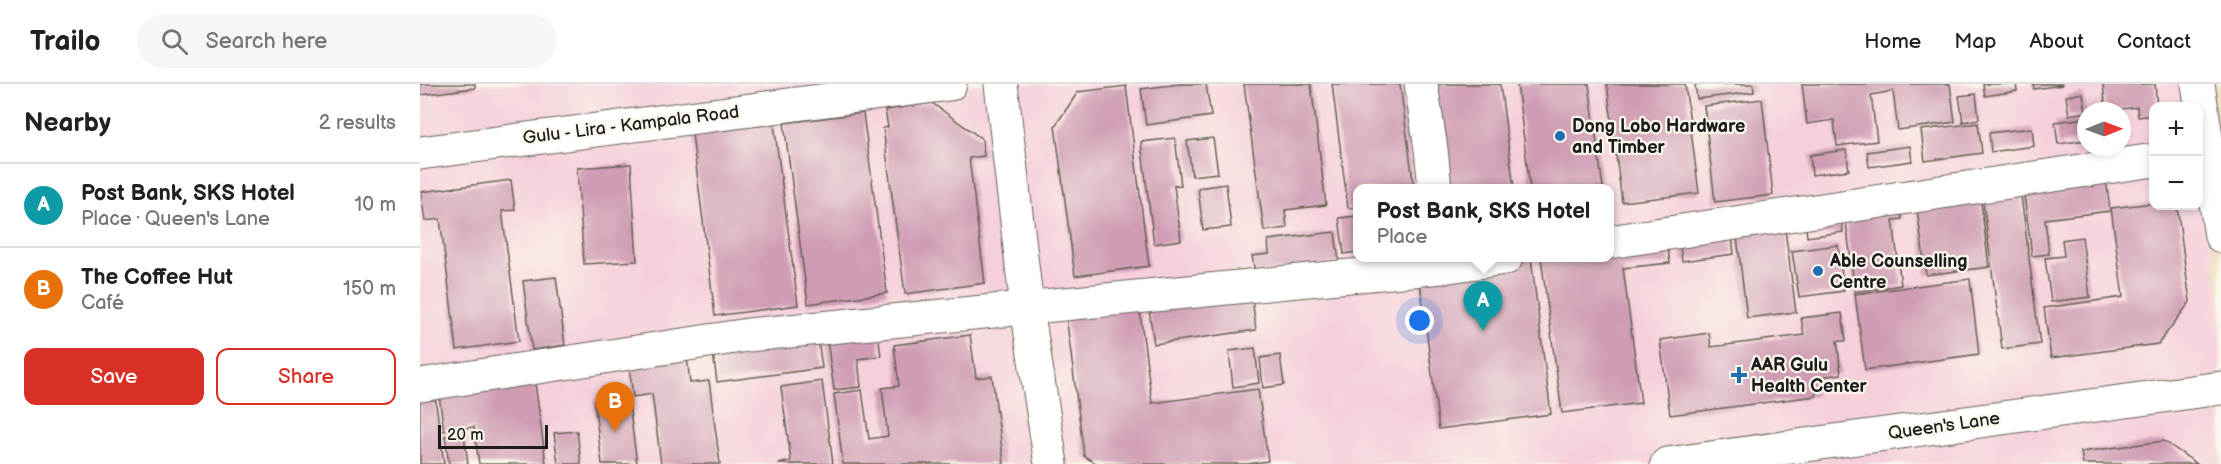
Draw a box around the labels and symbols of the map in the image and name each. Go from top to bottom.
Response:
street label: Gulu - Lira - Kampala Road [522,101,740,149]
north arrow [2077,102,2131,156]
place label: Dong Lobo Hardware and Timber [1572,116,1745,158]
marker: Dong Lobo Hardware and Timber [1553,129,1567,143]
place label: Able Counselling Centre [1829,251,1967,293]
marker: Able Counselling Centre [1811,264,1825,278]
pin: A [1464,282,1502,331]
your location [1405,306,1434,335]
place label: AAR Gulu Health Center [1750,355,1867,397]
marker: AAR Gulu Health Center [1732,368,1746,382]
pin: B [596,382,634,432]
street label: Queen's Lane [1887,408,2002,444]
scale bar [438,422,548,450]

